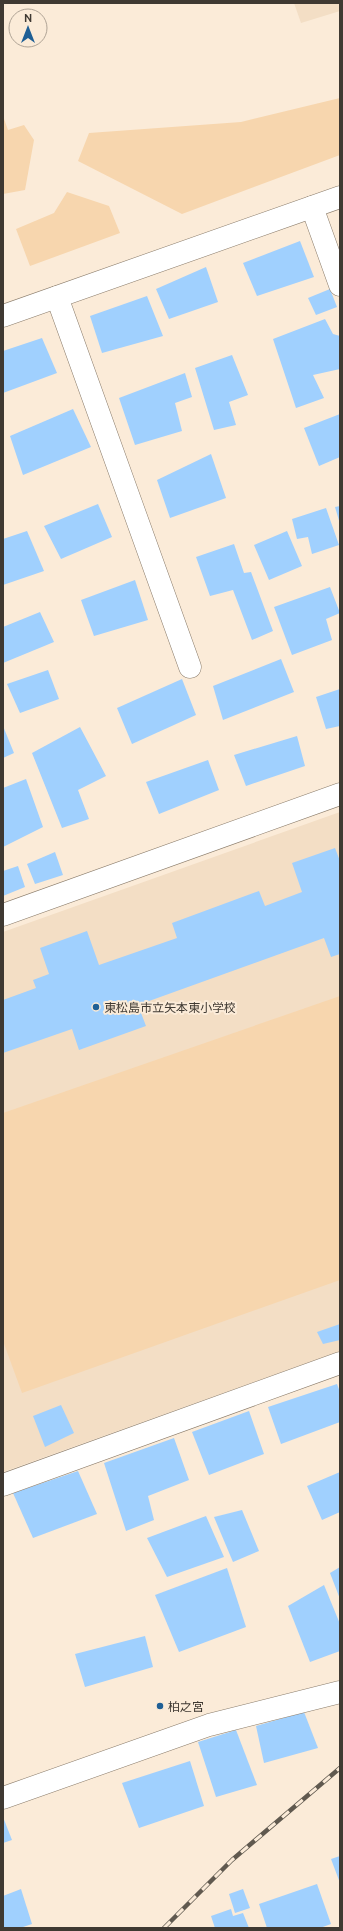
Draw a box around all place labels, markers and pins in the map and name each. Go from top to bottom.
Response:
place label: 東松島市立矢本東小学校 [104,1001,236,1014]
marker: 東松島市立矢本東小学校 [91,1002,101,1012]
place label: 柏之宮 [168,1700,204,1713]
marker: 柏之宮 [155,1701,165,1711]

